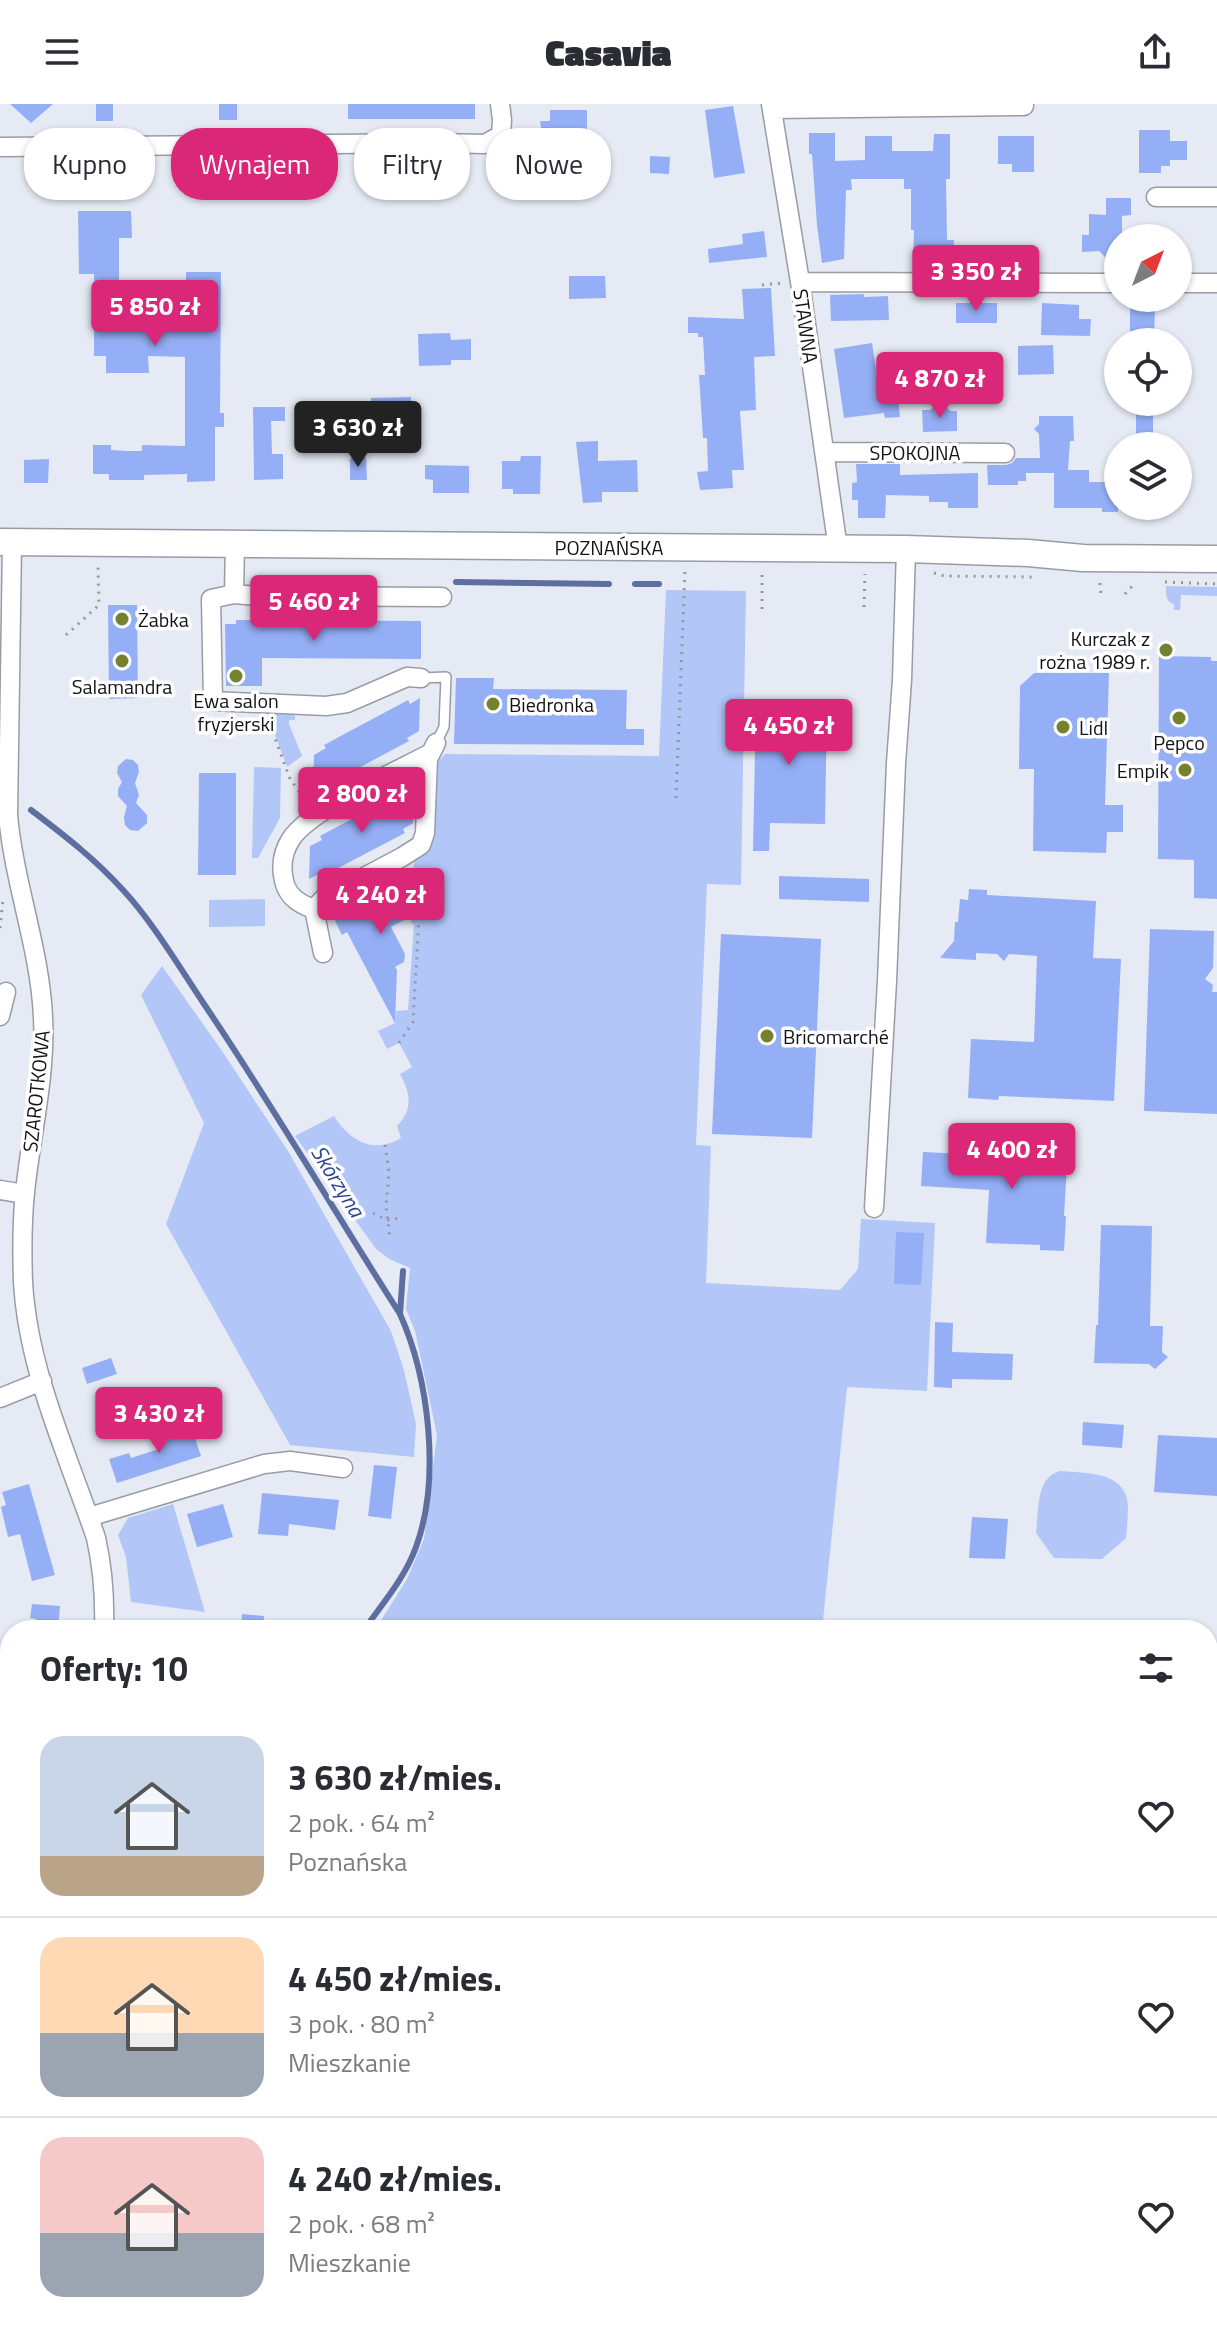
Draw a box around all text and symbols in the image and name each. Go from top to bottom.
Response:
text: Casavia [545,25,672,80]
icon: menu [40,30,84,74]
icon: share [1133,30,1177,74]
chip: Kupno [24,128,155,200]
chip: Wynajem [171,128,338,200]
chip: Filtry [354,128,470,200]
chip: Nowe [486,128,611,200]
north arrow [1104,224,1192,312]
map controls [1104,224,1192,520]
pin: 3 350 zł [893,245,1059,313]
text: 3 350 zł [930,251,1022,290]
pin: 5 850 zł [72,280,238,348]
text: 5 850 zł [109,286,201,325]
street label: STAWNA [785,287,827,365]
button: locate [1104,328,1192,416]
pin: 4 870 zł [857,352,1023,420]
text: 4 870 zł [894,358,986,397]
pin: 3 630 zł [275,401,441,469]
text: 3 630 zł [312,407,404,446]
button: layers [1104,432,1192,520]
street label: SPOKOJNA [870,437,961,468]
street label: POZNAŃSKA [555,532,663,563]
pin: 5 460 zł [231,575,397,643]
text: 5 460 zł [268,581,360,620]
place label: Żabka [138,604,189,635]
marker: Żabka [113,610,131,628]
place label: Kurczak z rożna 1989 r. [1039,623,1150,677]
marker: Kurczak z rożna 1989 r. [1157,641,1175,659]
marker: Salamandra [113,652,131,670]
marker: Ewa salon fryzjerski [227,667,245,685]
place label: Salamandra [72,671,172,702]
place label: Ewa salon fryzjerski [193,685,279,739]
place label: Biedronka [509,689,594,720]
marker: Biedronka [484,695,502,713]
pin: 4 450 zł [706,699,872,767]
text: 4 450 zł [743,705,835,744]
marker: Pepco [1170,709,1188,727]
place label: Lidl [1079,712,1108,743]
marker: Lidl [1054,718,1072,736]
place label: Pepco [1153,727,1205,758]
place label: Empik [1117,755,1169,786]
marker: Empik [1176,761,1194,779]
pin: 2 800 zł [279,767,445,835]
text: 2 800 zł [316,773,408,812]
pin: 4 240 zł [298,868,464,936]
text: 4 240 zł [335,874,427,913]
place label: Bricomarché [783,1021,889,1052]
marker: Bricomarché [758,1027,776,1045]
street label: SZAROTKOWA [14,1028,58,1154]
pin: 4 400 zł [929,1123,1095,1191]
text: 4 400 zł [966,1129,1058,1168]
water label: Skórzyna [303,1138,375,1225]
pin: 3 430 zł [76,1387,242,1455]
text: 3 430 zł [113,1393,205,1432]
text: Oferty: 10 [40,1642,188,1694]
icon: filters [1134,1646,1178,1690]
text: 3 630 zł/mies. [288,1751,502,1803]
icon: home [104,1768,200,1864]
icon: heart [1134,1794,1178,1838]
text: 2 pok. · 64 m² [288,1803,435,1842]
text: Poznańska [288,1842,407,1881]
text: 4 450 zł/mies. [288,1952,502,2004]
icon: home [104,1969,200,2065]
icon: heart [1134,1995,1178,2039]
text: 3 pok. · 80 m² [288,2004,435,2043]
text: Mieszkanie [288,2043,411,2082]
text: 4 240 zł/mies. [288,2152,502,2204]
icon: home [104,2169,200,2265]
icon: heart [1134,2195,1178,2239]
text: 2 pok. · 68 m² [288,2204,435,2243]
text: Mieszkanie [288,2243,411,2282]

